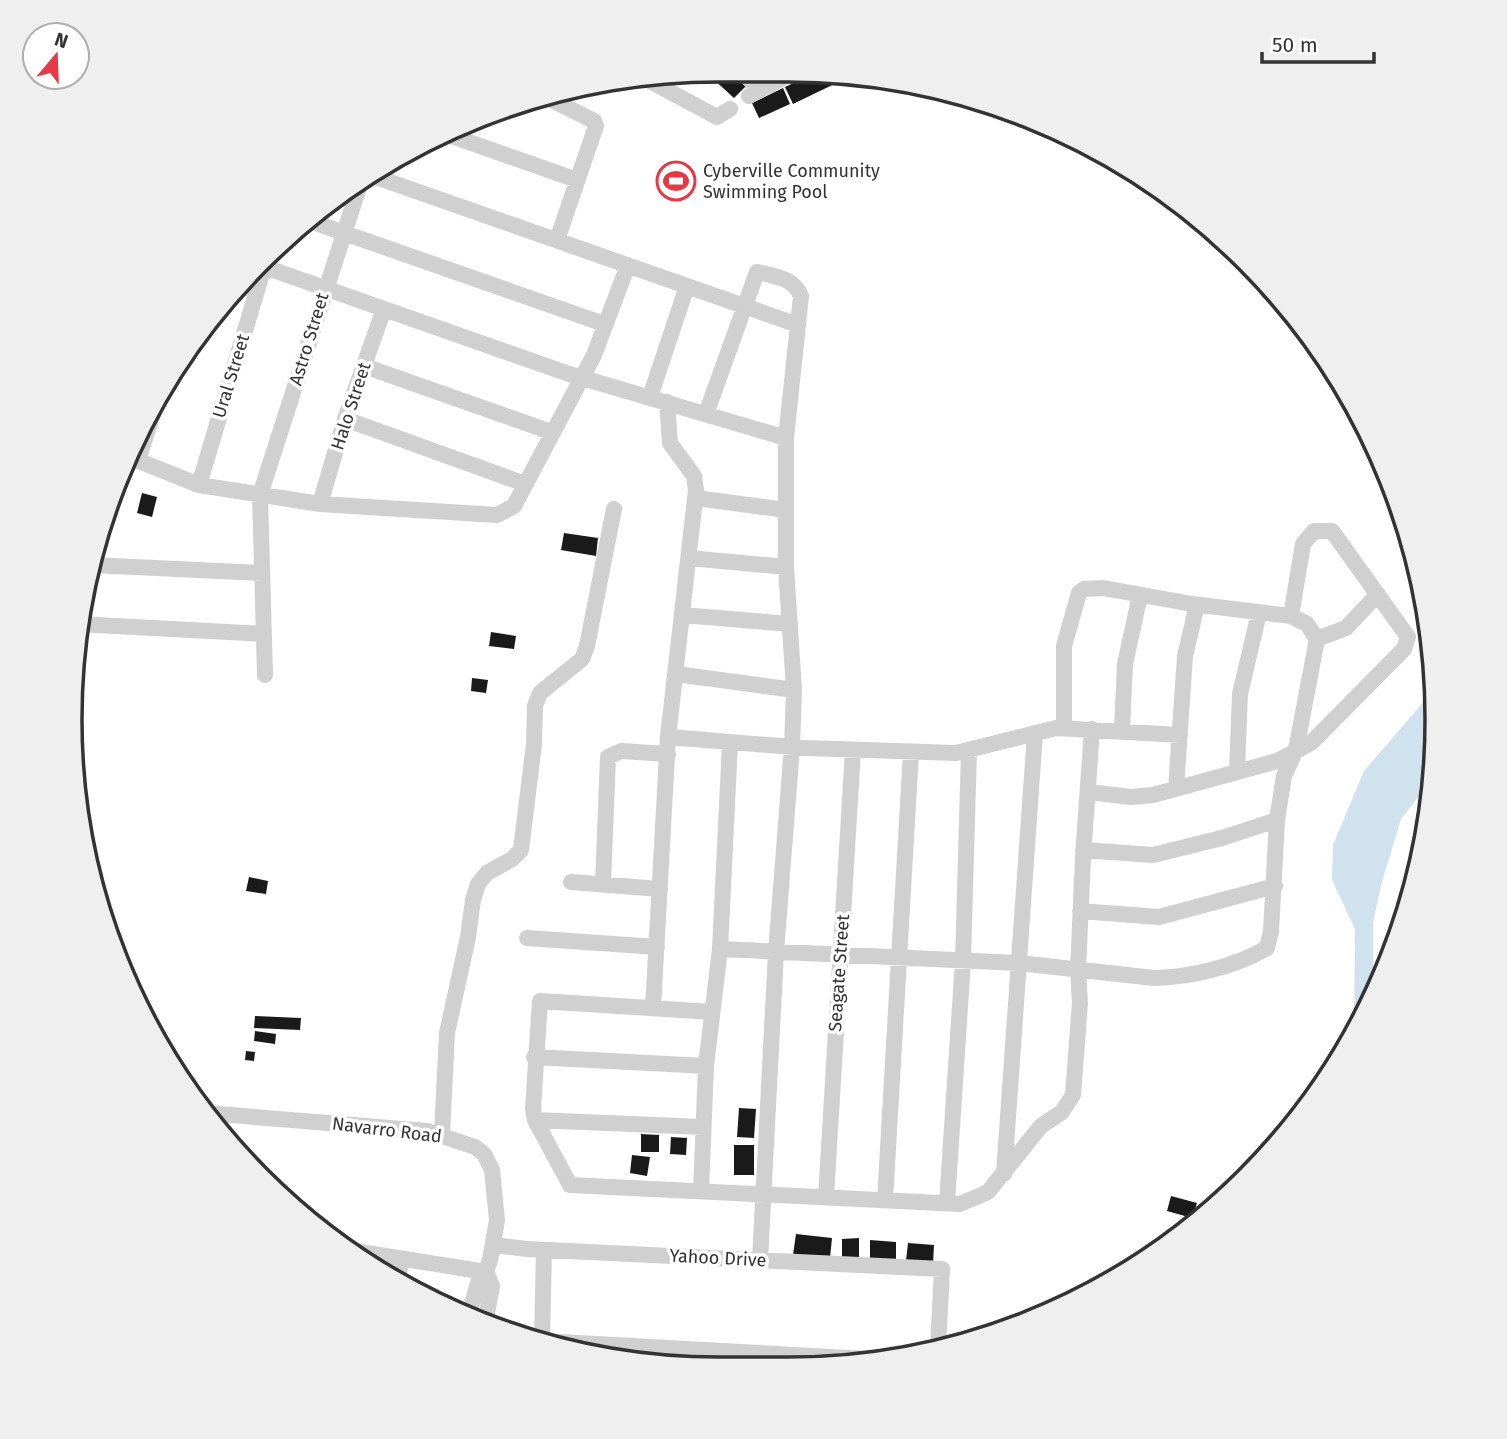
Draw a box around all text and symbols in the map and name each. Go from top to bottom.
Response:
north arrow [21,21,91,91]
scale bar [1262,21,1374,65]
text: N [52,27,71,53]
text: 50 m [1272,32,1318,58]
sports icon: Cyberville Community Swimming Pool [655,160,697,202]
place label: Cyberville Community Swimming Pool [703,160,880,203]
street label: Astro Street [284,290,334,388]
street label: Ural Street [208,331,254,421]
street label: Halo Street [326,359,376,453]
street label: Seagate Street [824,913,854,1032]
street label: Navarro Road [331,1112,443,1148]
street label: Yahoo Drive [669,1244,767,1272]

